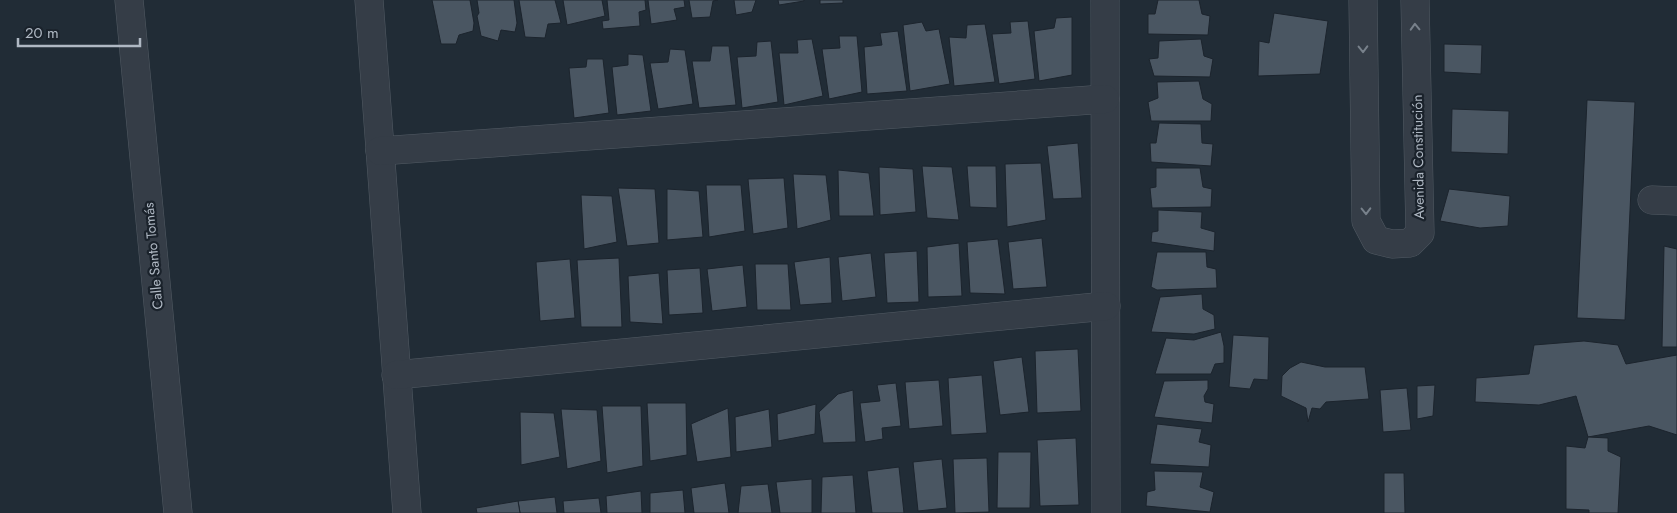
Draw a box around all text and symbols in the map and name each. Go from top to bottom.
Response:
scale bar [18,15,140,47]
text: 20 m [25,22,59,44]
one-way arrow [1410,22,1421,30]
one-way arrow [1358,45,1369,53]
street label: Avenida Constitución [1407,94,1429,220]
street label: Calle Santo Tomás [138,201,168,310]
one-way arrow [1361,208,1371,215]

